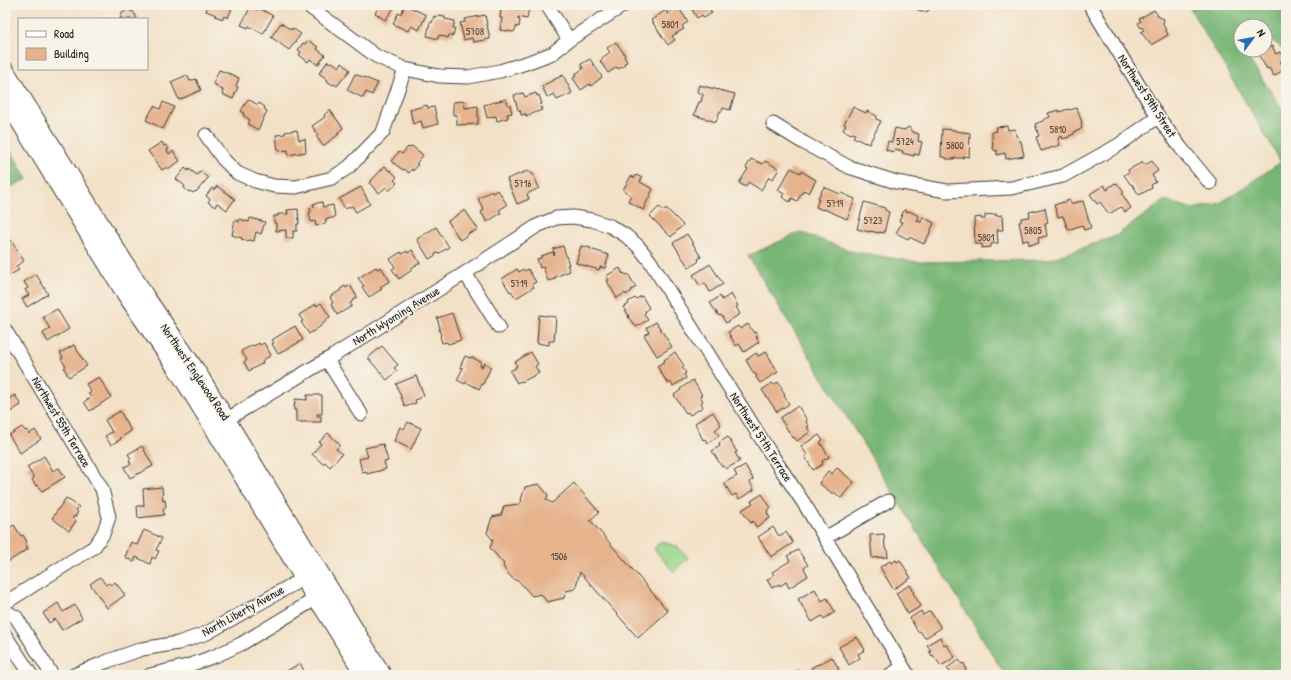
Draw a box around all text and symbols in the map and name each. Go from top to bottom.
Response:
legend [18,18,148,70]
house number: 5801 [662,18,679,31]
north arrow [1233,18,1273,58]
text: Road [54,25,74,42]
house number: 5708 [466,25,484,38]
text: N [1254,27,1269,39]
text: Building [54,45,89,62]
street label: Northwest 59th Street [1114,51,1181,141]
house number: 5810 [1050,123,1067,136]
house number: 5724 [896,135,914,148]
house number: 5800 [946,139,964,152]
house number: 5716 [515,177,531,190]
house number: 5719 [827,197,844,210]
house number: 5723 [864,214,883,227]
house number: 5805 [1024,224,1042,237]
house number: 5801 [978,231,995,244]
house number: 5719 [511,277,528,290]
street label: North Wyoming Avenue [349,282,443,349]
street label: Northwest Englewood Road [157,320,234,424]
street label: Northwest 55th Terrace [28,373,95,470]
street label: Northwest 57th Terrace [726,389,797,485]
house number: 1506 [551,550,567,563]
street label: North Liberty Avenue [199,581,287,640]

